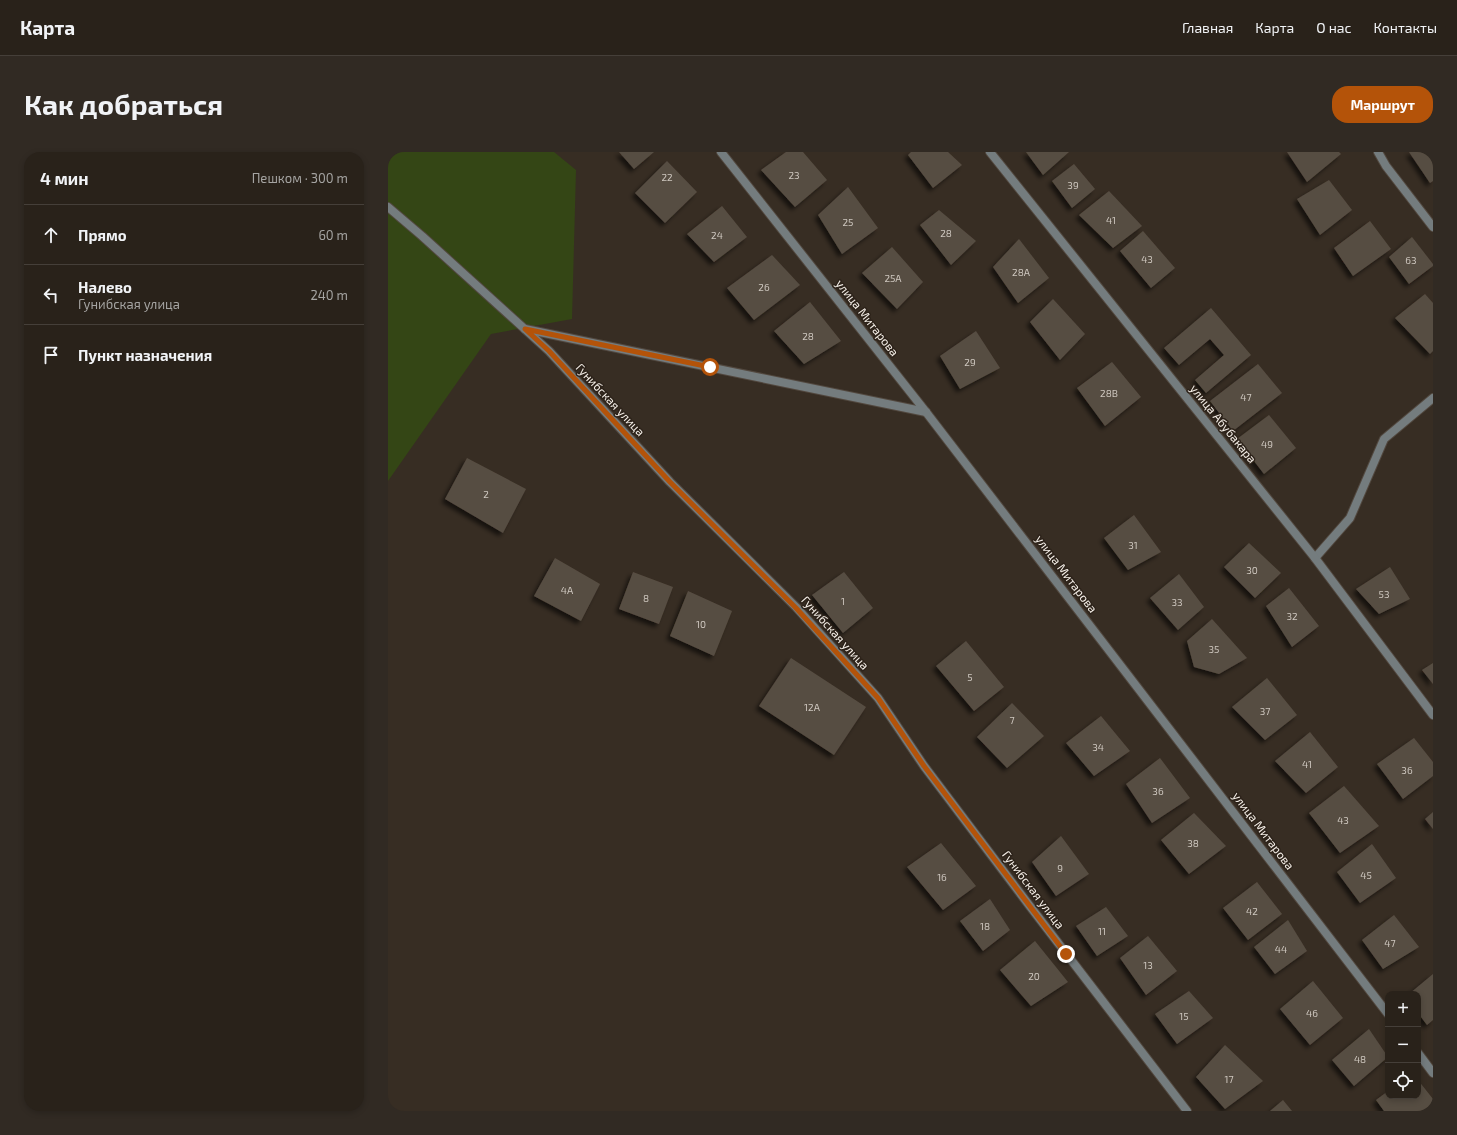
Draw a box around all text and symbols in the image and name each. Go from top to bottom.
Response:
text: Карта [20,16,75,39]
text: Главная [1182,19,1233,36]
text: Карта [1255,19,1294,36]
text: О нас [1316,19,1352,36]
text: Контакты [1374,19,1437,36]
button: Маршрут [1332,86,1433,123]
text: Как добраться [24,87,223,121]
text: 4 мин [40,168,89,188]
house number: 23 [788,169,800,181]
text: Пешком · 300 m [252,170,348,186]
house number: 22 [661,171,673,183]
house number: 39 [1067,179,1079,191]
house number: 41 [1106,214,1116,226]
house number: 25 [843,216,853,228]
icon: ahead [40,224,62,246]
text: Прямо [78,226,127,244]
text: 60 m [318,227,348,243]
house number: 28 [940,227,952,239]
house number: 24 [711,229,723,241]
house number: 43 [1141,253,1153,265]
house number: 63 [1405,254,1417,266]
house number: 28А [1012,266,1031,278]
house number: 25А [884,272,902,284]
street label: улица Митарова [833,276,902,359]
text: Налево [78,278,132,296]
house number: 26 [758,281,770,293]
icon: left [40,284,62,306]
text: 240 m [311,287,348,303]
text: Гунибская улица [78,296,180,312]
house number: 28 [802,330,814,342]
icon: arrive [40,344,62,366]
text: Пункт назначения [78,346,212,364]
house number: 29 [964,356,976,368]
route start [701,358,719,376]
street label: Гунибская улица [573,360,648,439]
street label: улица Абубакара [1187,381,1260,466]
house number: 28В [1100,387,1118,399]
house number: 47 [1240,391,1252,403]
house number: 49 [1261,438,1273,450]
house number: 2 [483,488,489,500]
street label: улица Митарова [1032,532,1100,616]
house number: 31 [1128,539,1138,551]
house number: 30 [1246,564,1258,576]
house number: 4А [561,584,574,596]
house number: 53 [1379,588,1389,600]
house number: 8 [643,592,649,604]
street label: Гунибская улица [798,593,872,673]
house number: 1 [841,595,845,607]
house number: 33 [1171,596,1183,608]
house number: 32 [1286,610,1298,622]
house number: 10 [696,618,706,630]
house number: 35 [1209,643,1219,655]
house number: 5 [967,671,973,683]
house number: 12А [804,701,821,713]
house number: 37 [1260,705,1270,717]
house number: 7 [1009,714,1015,726]
house number: 34 [1092,741,1104,753]
house number: 41 [1302,758,1312,770]
house number: 36 [1401,764,1413,776]
house number: 36 [1152,785,1164,797]
street label: улица Митарова [1229,789,1297,873]
house number: 43 [1337,814,1349,826]
house number: 38 [1187,837,1199,849]
street label: Гунибская улица [999,848,1068,932]
house number: 9 [1057,862,1063,874]
house number: 45 [1360,869,1372,881]
house number: 16 [937,871,947,883]
house number: 42 [1246,905,1258,917]
house number: 18 [980,920,990,932]
house number: 11 [1098,925,1106,937]
house number: 47 [1384,937,1396,949]
house number: 44 [1275,943,1287,955]
route end [1057,945,1075,963]
house number: 13 [1143,959,1153,971]
house number: 20 [1028,970,1040,982]
map controls [1385,991,1421,1099]
button: + [1385,991,1421,1027]
house number: 46 [1306,1007,1318,1019]
house number: 15 [1179,1010,1189,1022]
button: − [1385,1027,1421,1063]
house number: 48 [1354,1053,1366,1065]
button: locate [1385,1063,1421,1099]
house number: 17 [1224,1073,1234,1085]

